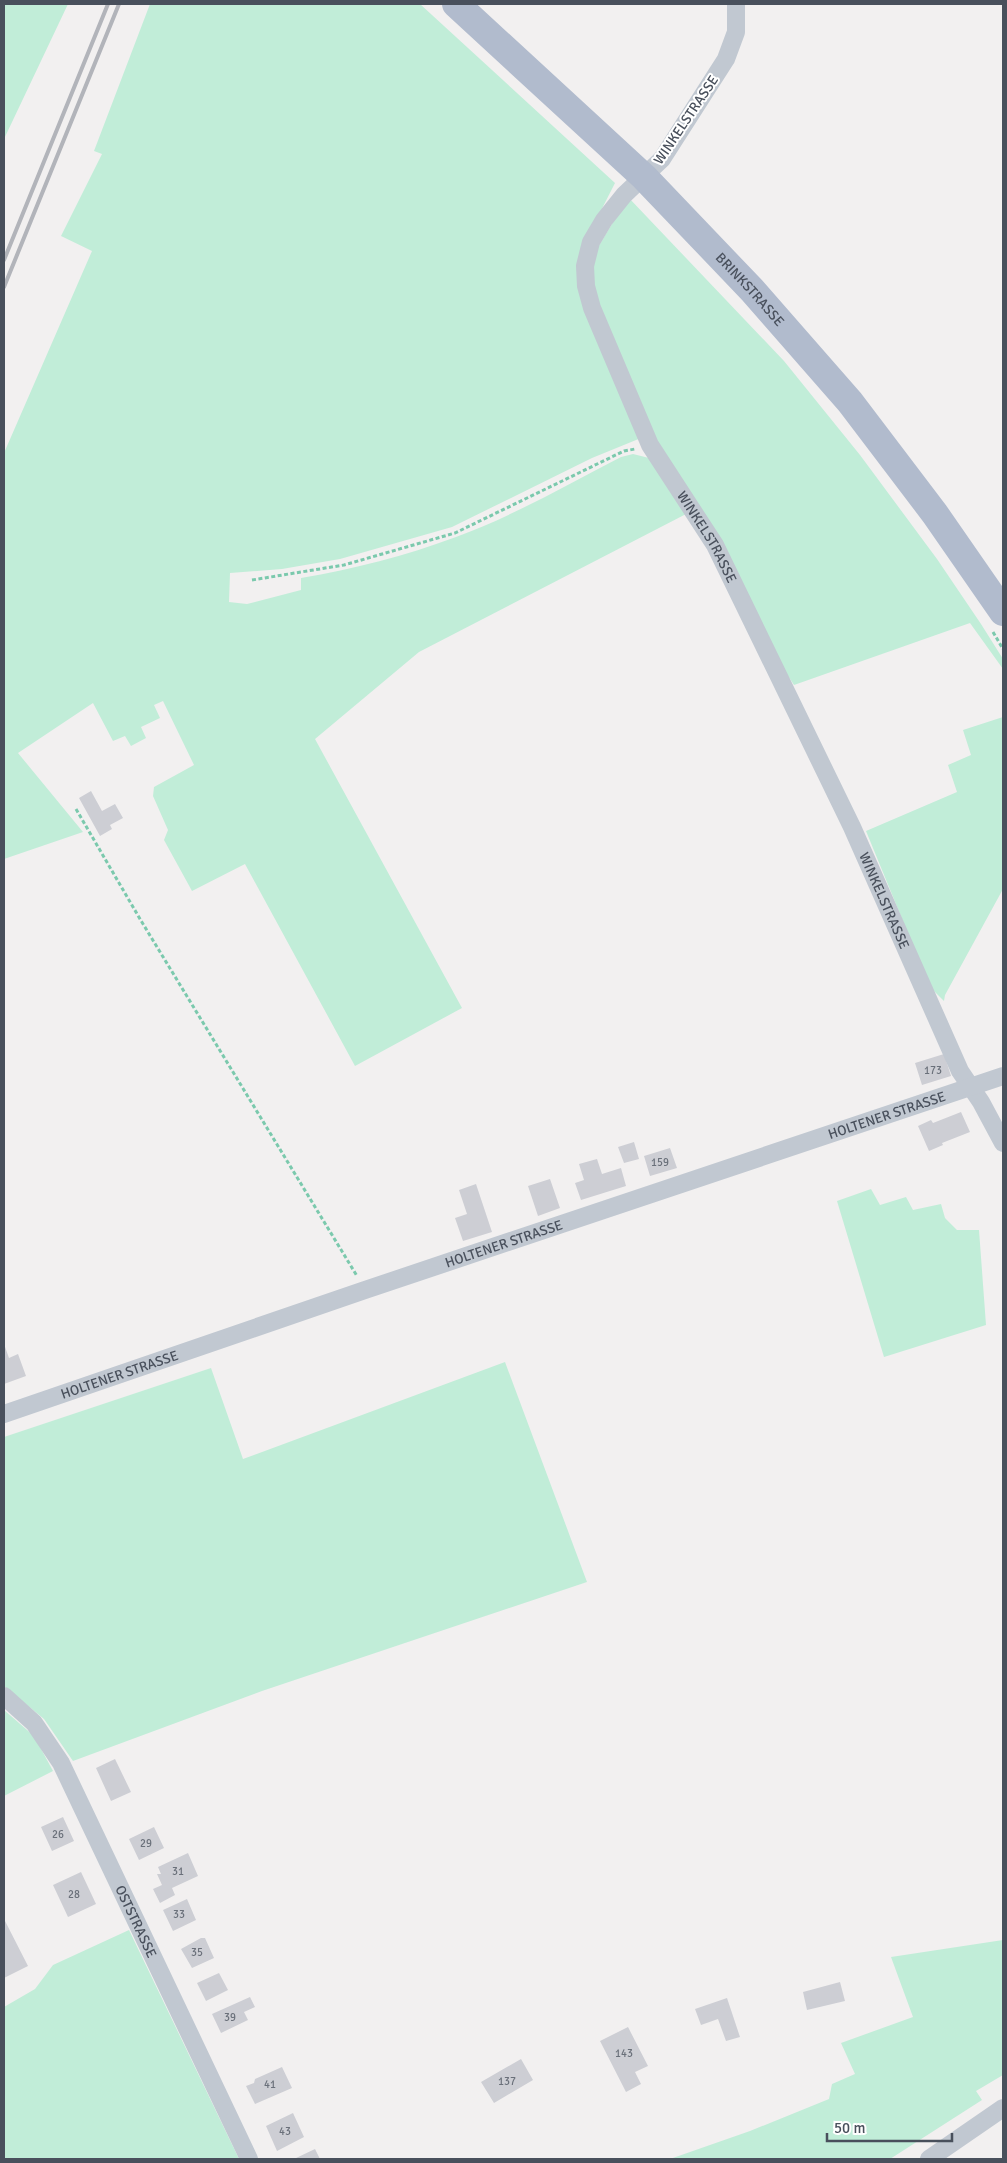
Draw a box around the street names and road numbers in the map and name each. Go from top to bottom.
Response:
street label: WINKELSTRASSE [650,72,722,168]
street label: BRINKSTRASSE [712,249,788,330]
street label: WINKELSTRASSE [674,488,741,586]
street label: WINKELSTRASSE [856,850,913,952]
street label: HOLTENER STRASSE [826,1087,948,1143]
street label: HOLTENER STRASSE [443,1216,565,1271]
street label: HOLTENER STRASSE [58,1346,180,1402]
street label: OSTSTRASSE [112,1882,161,1960]

